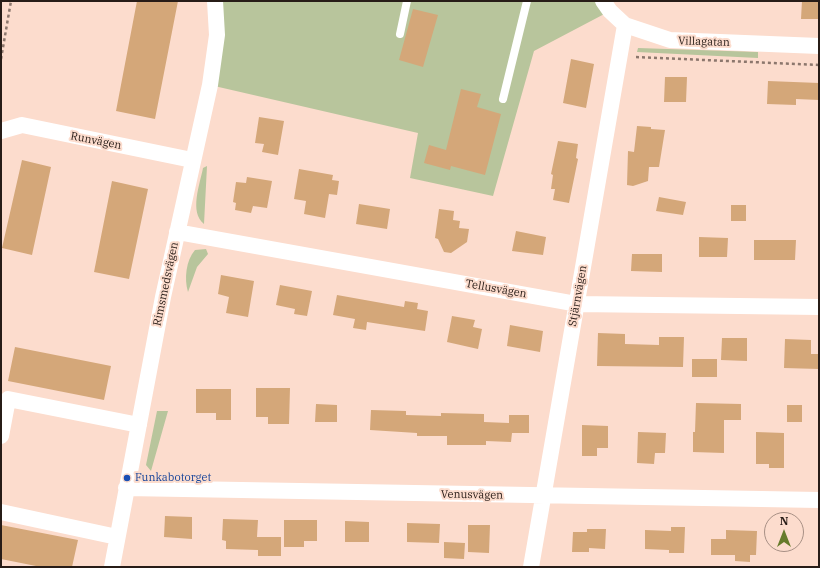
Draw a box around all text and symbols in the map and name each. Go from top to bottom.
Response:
street label: Villagatan [678,34,730,50]
street label: Runvägen [69,130,123,152]
street label: Rimsmedsvägen [151,241,181,327]
street label: Stjärnvägen [566,264,590,328]
street label: Tellusvägen [464,277,528,301]
place label: Funkabotorget [135,471,211,485]
marker: Funkabotorget [122,473,132,483]
street label: Venusvägen [441,488,503,502]
north arrow [764,512,804,552]
text: N [780,514,788,528]

